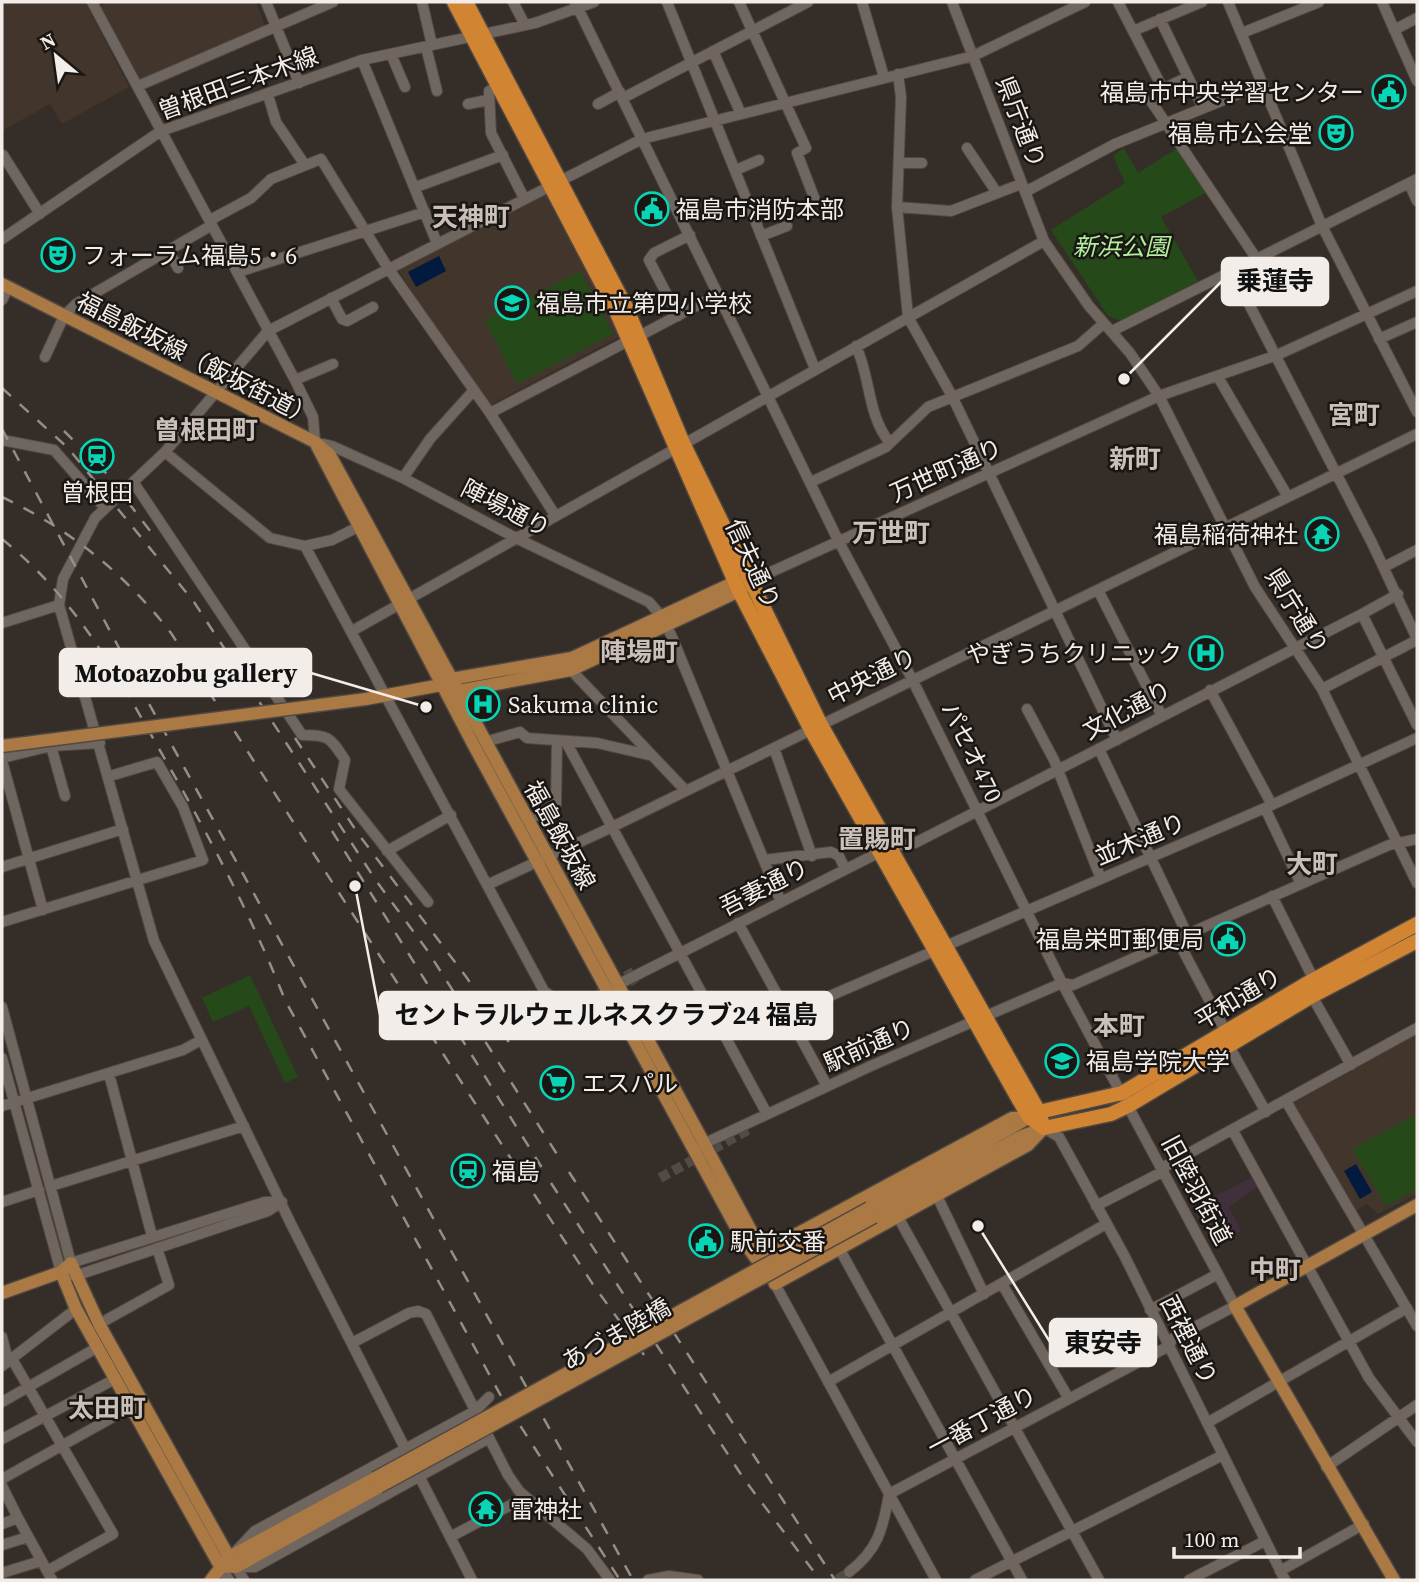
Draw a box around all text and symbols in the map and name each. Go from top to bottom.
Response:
north arrow [21,21,91,91]
text: N [35,26,60,56]
street label: 曽根田三本木線 [153,39,323,127]
street label: 県庁通り [988,71,1054,173]
public building icon: 福島市中央学習センター [1370,73,1408,111]
place label: 福島市中央学習センター [1100,76,1364,109]
theatre icon: 福島市公会堂 [1317,114,1355,152]
place label: 福島市公会堂 [1168,117,1312,150]
public building icon: 福島市消防本部 [633,190,671,228]
place label: 福島市消防本部 [676,193,844,226]
district label: 天神町 [432,199,510,235]
park label: 新浜公園 [1073,230,1172,263]
theatre icon: フォーラム福島5・6 [39,236,77,274]
place label: フォーラム福島5・6 [82,239,297,272]
callout: 乗蓮寺 [1222,258,1328,305]
text: 乗蓮寺 [1236,263,1314,299]
street label: 福島飯坂線（飯坂街道） [71,284,321,434]
school or university icon: 福島市立第四小学校 [493,284,531,322]
place label: 福島市立第四小学校 [536,287,752,320]
district label: 宮町 [1328,397,1380,433]
district label: 曽根田町 [154,412,258,448]
street label: 万世町通り [884,431,1008,509]
station icon: 曽根田 [78,437,116,475]
district label: 新町 [1109,441,1161,477]
street label: 陣場通り [456,472,556,544]
place label: 曽根田 [61,476,133,509]
street label: 信夫通り [718,514,788,614]
district label: 万世町 [852,515,930,551]
temple icon: 福島稲荷神社 [1303,515,1341,553]
place label: 福島稲荷神社 [1154,518,1298,551]
street label: 県庁通り [1258,562,1336,660]
district label: 陣場町 [600,634,678,670]
hospital icon: やぎうちクリニック [1187,634,1225,672]
place label: やぎうちクリニック [966,637,1182,670]
street label: 中央通り [822,640,922,712]
callout: Motoazobu gallery [60,649,311,696]
text: Motoazobu gallery [75,655,298,691]
street label: 文化通り [1077,673,1177,747]
hospital icon: Sakuma clinic [464,685,502,723]
place label: Sakuma clinic [508,688,658,721]
street label: パセオ470 [933,696,1011,808]
street label: 福島飯坂線 [516,775,604,895]
street label: 並木通り [1089,805,1191,873]
district label: 置賜町 [838,821,916,857]
district label: 大町 [1286,846,1338,882]
street label: 吾妻通り [714,851,814,923]
public building icon: 福島栄町郵便局 [1209,920,1247,958]
place label: 福島栄町郵便局 [1036,923,1204,956]
street label: 平和通り [1188,959,1288,1037]
callout: セントラルウェルネスクラブ24 福島 [380,992,832,1039]
text: セントラルウェルネスクラブ24 福島 [394,997,818,1033]
district label: 本町 [1093,1008,1145,1044]
street label: 駅前通り [818,1010,920,1080]
school or university icon: 福島学院大学 [1043,1042,1081,1080]
place label: 福島学院大学 [1086,1045,1230,1078]
supermarket icon: エスパル [538,1064,576,1102]
place label: エスパル [582,1067,678,1100]
street label: 旧陸羽街道 [1154,1129,1240,1251]
station icon: 福島 [449,1152,487,1190]
place label: 福島 [492,1155,540,1188]
public building icon: 駅前交番 [687,1222,725,1260]
place label: 駅前交番 [730,1225,826,1258]
district label: 中町 [1249,1252,1301,1288]
street label: あづま陸橋 [556,1290,676,1378]
street label: 西裡通り [1153,1290,1225,1390]
callout: 東安寺 [1050,1319,1156,1366]
text: 東安寺 [1064,1325,1142,1361]
street label: 一番丁通り [921,1378,1043,1464]
district label: 太田町 [68,1390,146,1426]
temple icon: 雷神社 [467,1490,505,1528]
place label: 雷神社 [510,1493,582,1526]
scale bar [1174,1516,1300,1560]
text: 100 m [1184,1525,1239,1554]

